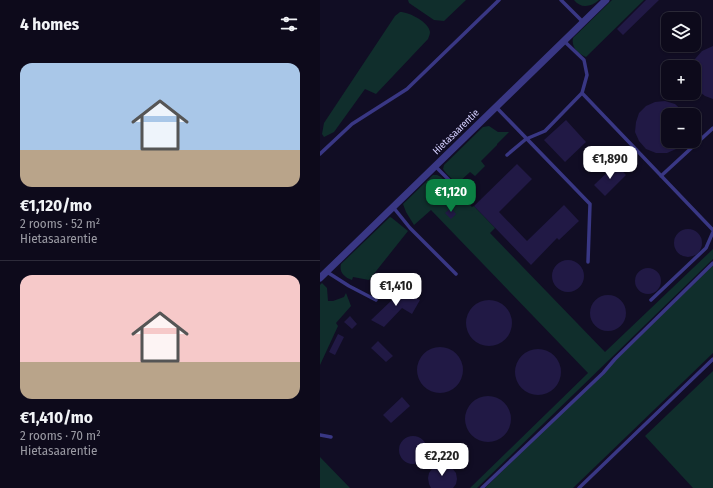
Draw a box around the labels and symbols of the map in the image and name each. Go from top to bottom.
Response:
street label: Hietasaarentie [430,107,482,157]
pin: €1,890 [577,146,643,180]
pin: €1,120 [418,179,484,213]
pin: €1,410 [363,273,429,307]
pin: €2,220 [409,443,475,477]

